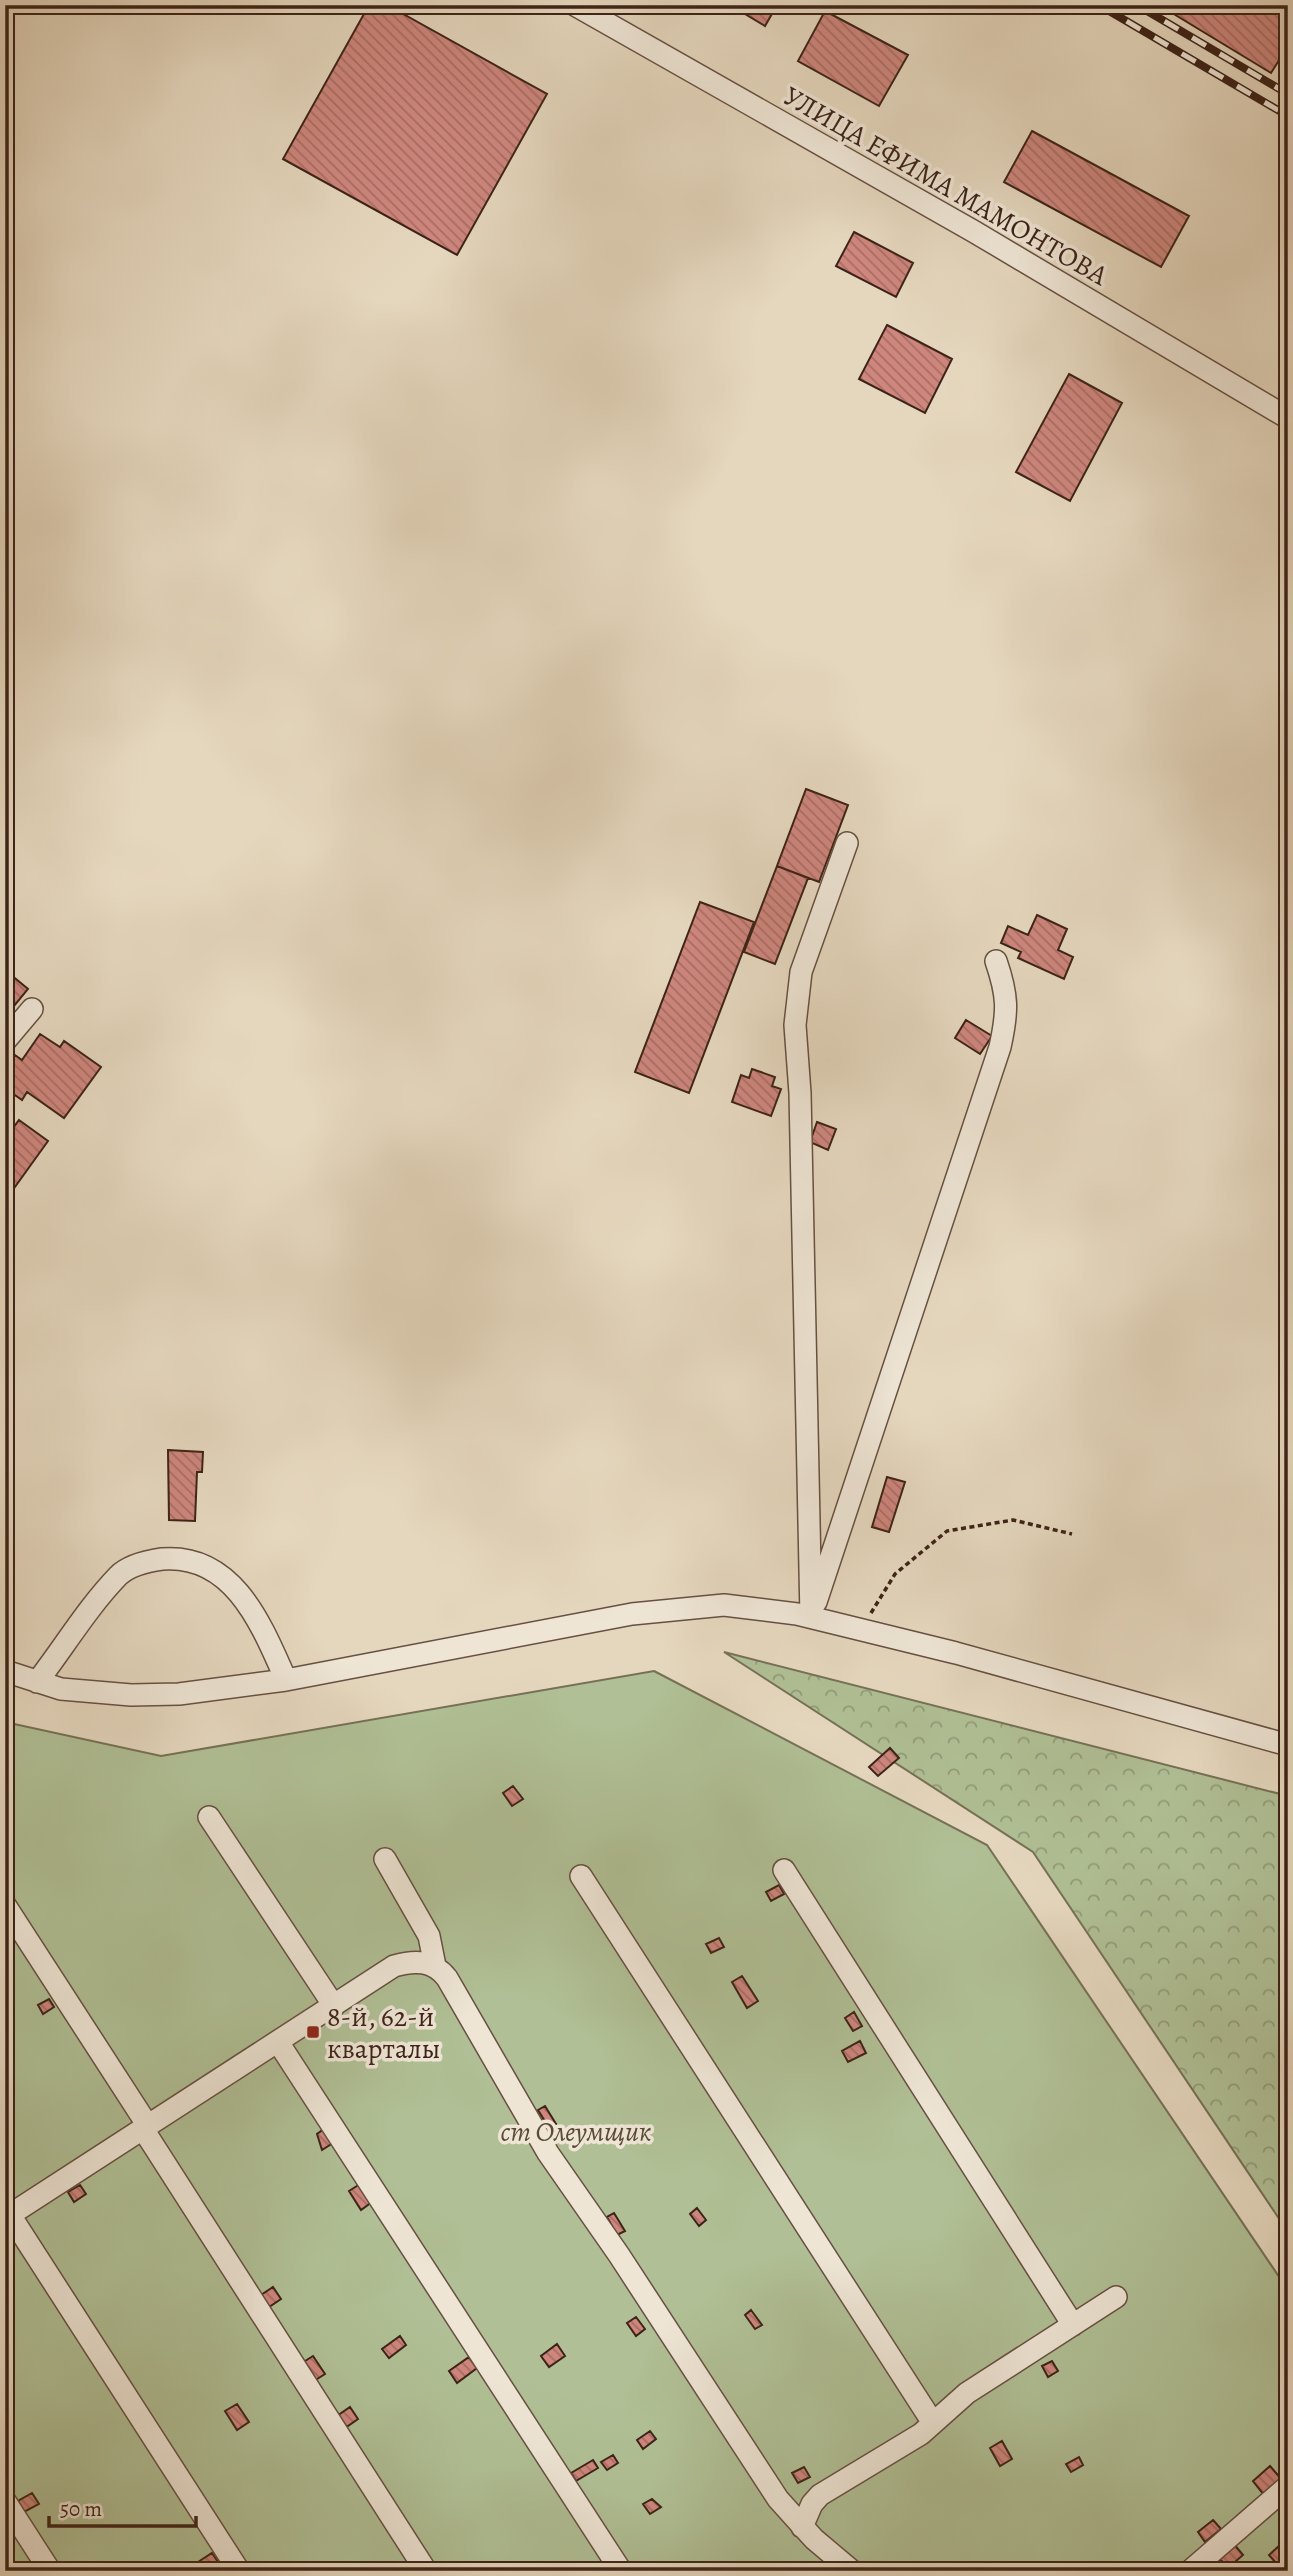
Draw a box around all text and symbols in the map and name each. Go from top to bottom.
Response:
street label: УЛИЦА ЕФИМА МАМОНТОВА [776,77,1115,295]
place label: 8-й, 62-й кварталы [327,1998,440,2068]
marker: 8-й, 62-й кварталы [305,2024,321,2040]
park label: ст Олеумщик [500,2113,652,2151]
scale bar [49,2485,196,2529]
text: 50 m [60,2495,102,2523]

